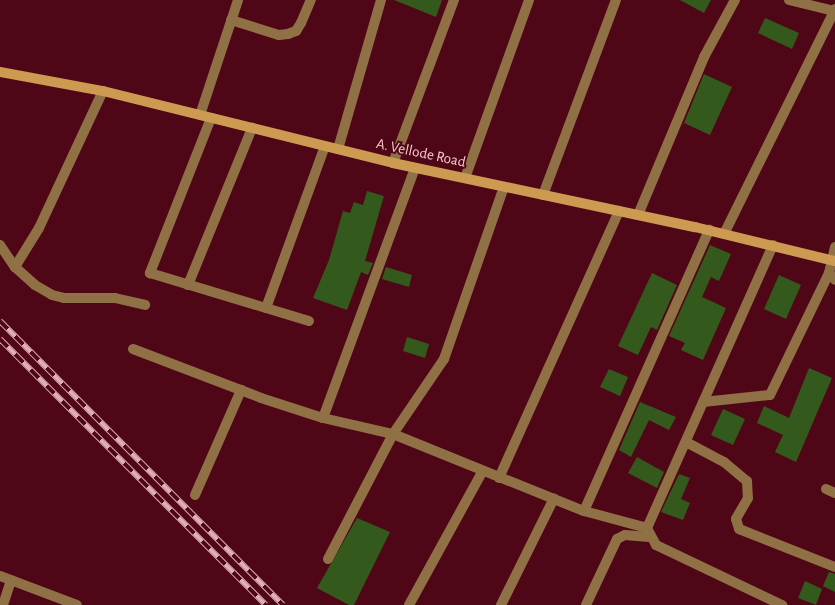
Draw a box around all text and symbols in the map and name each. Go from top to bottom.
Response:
street label: A. Vellode Road [375,135,467,171]

